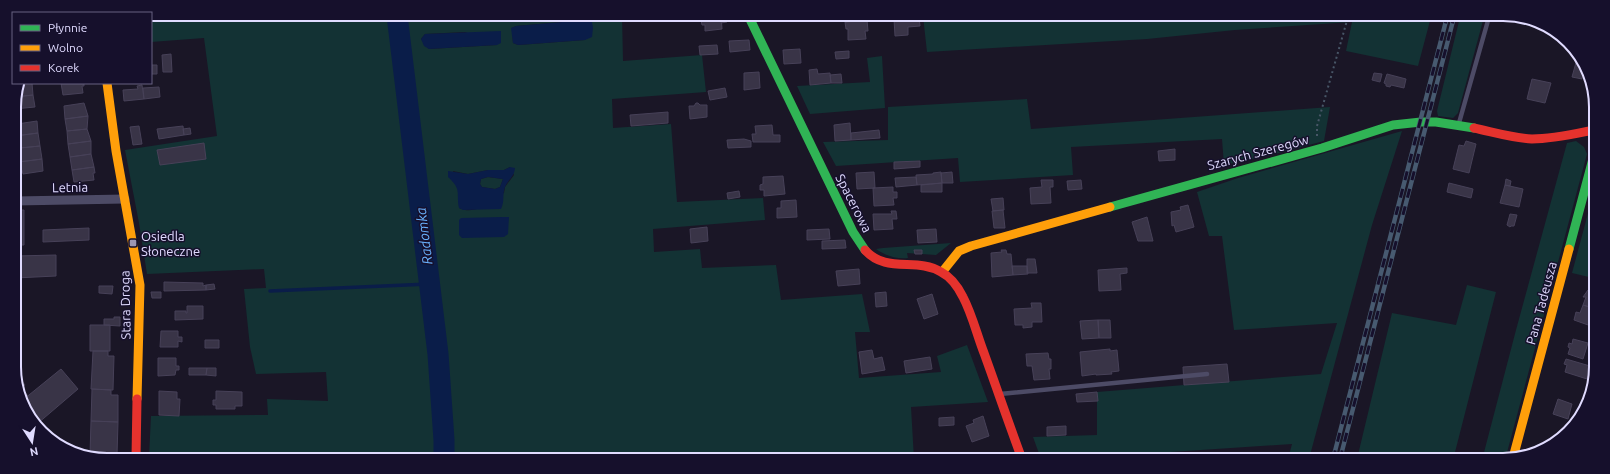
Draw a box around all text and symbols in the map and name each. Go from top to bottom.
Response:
legend [12,12,152,84]
text: Płynnie [48,21,87,34]
text: Wolno [48,41,83,54]
text: Korek [48,61,79,74]
street label: Szarych Szeregów [1206,132,1310,172]
street label: Spacerowa [833,172,875,234]
street label: Letnia [52,180,88,194]
water label: Radomka [413,206,435,265]
place label: Osiedla Słoneczne [141,229,200,258]
marker: Osiedla Słoneczne [128,238,138,248]
street label: Pana Tadeusza [1523,260,1559,346]
street label: Stara Droga [117,270,133,340]
north arrow [12,422,52,462]
text: N [29,445,39,459]

